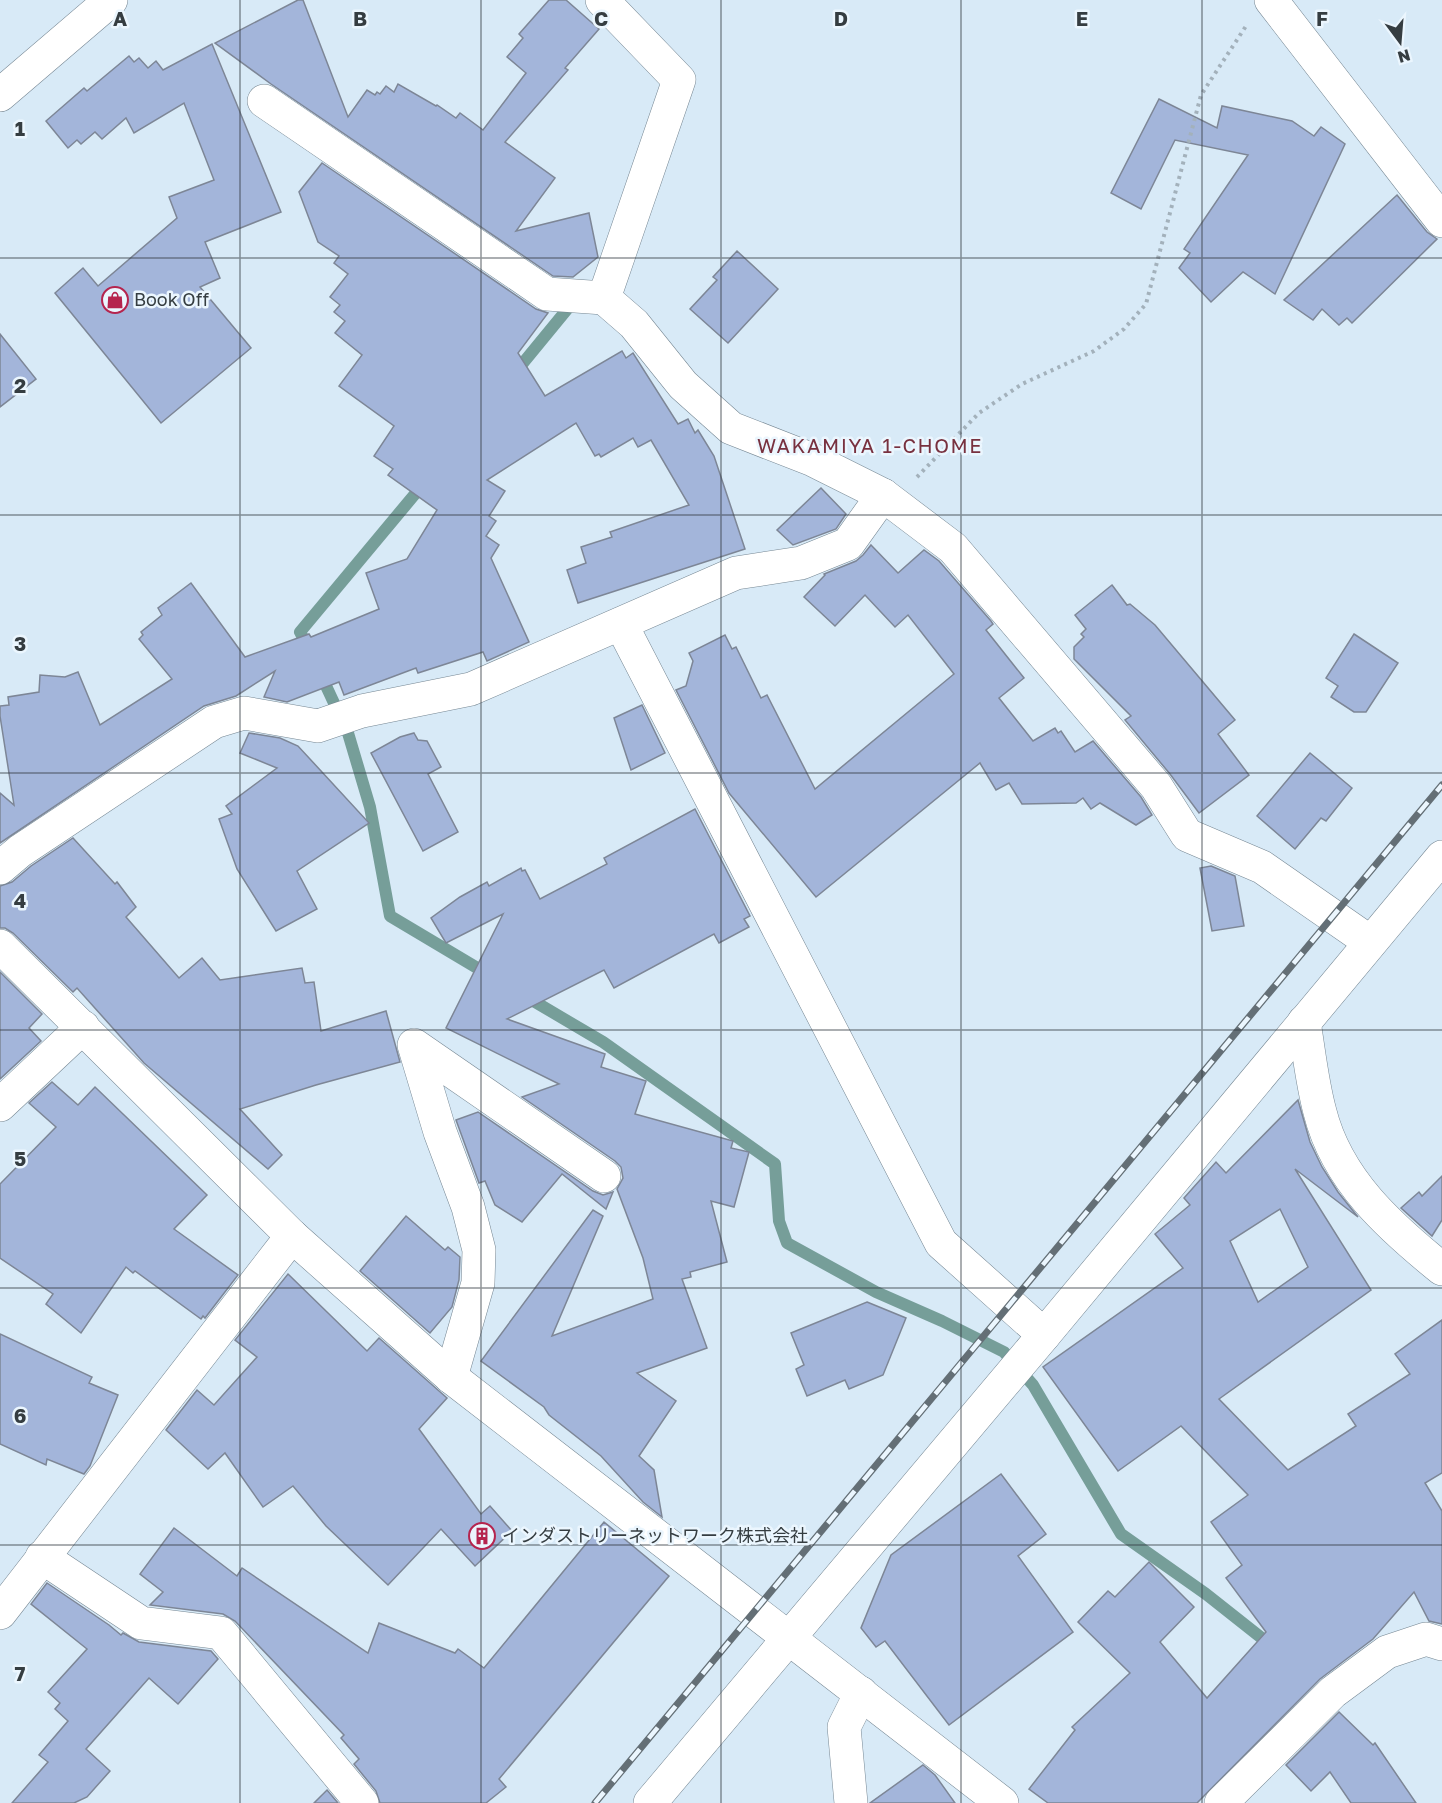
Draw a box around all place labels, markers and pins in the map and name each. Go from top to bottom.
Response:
shop icon: Book Off [100,285,130,315]
place label: Book Off [134,288,209,310]
building icon: インダストリーネットワーク株式会社 [467,1521,497,1551]
place label: インダストリーネットワーク株式会社 [502,1524,808,1546]

